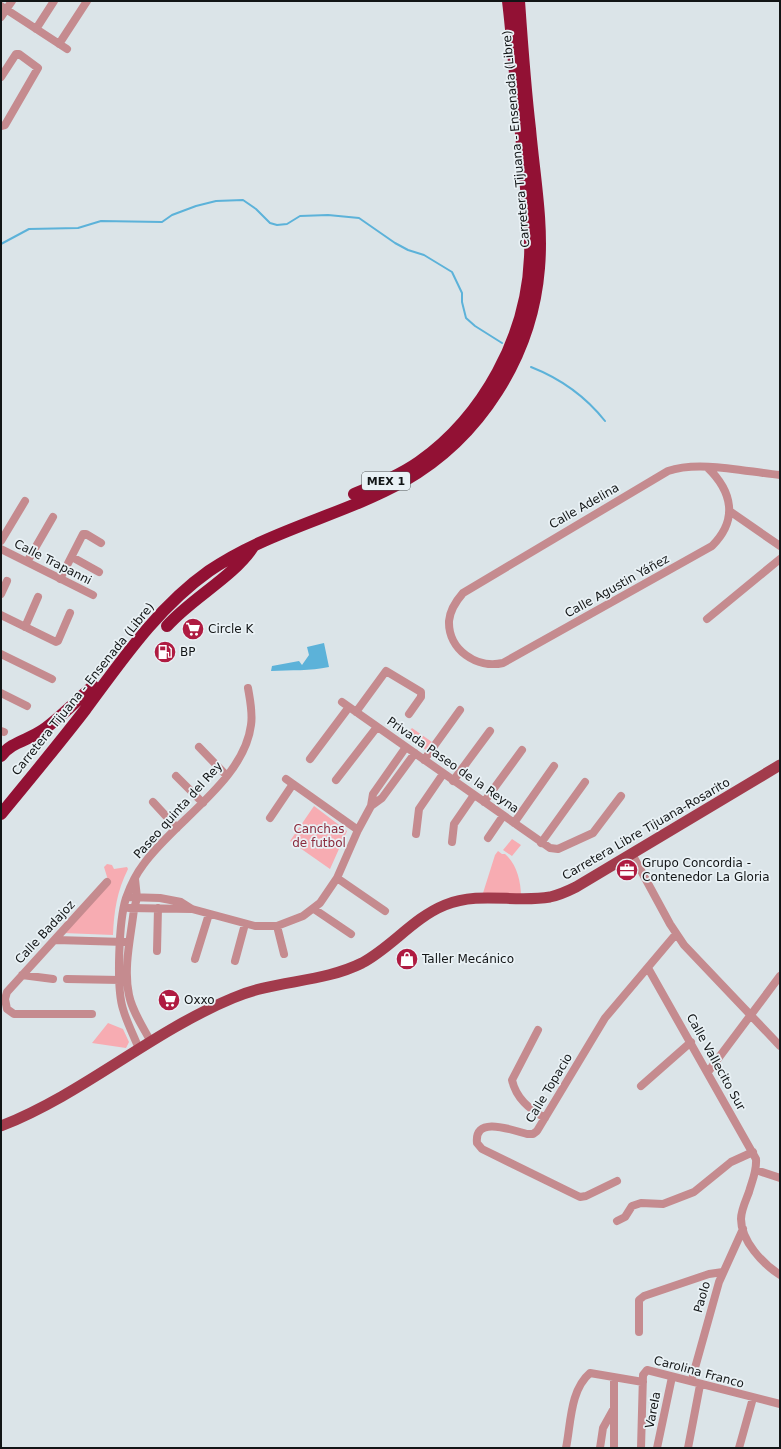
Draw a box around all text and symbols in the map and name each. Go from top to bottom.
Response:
street label: Carretera Tijuana - Ensenada (Libre) [500,30,532,248]
road number: MEX 1 [362,472,410,490]
street label: Calle Adelina [547,480,621,532]
street label: Calle Trapanni [12,536,94,588]
street label: Calle Agustin Yáñez [562,552,672,620]
street label: Carretera Tijuana - Ensenada (Libre) [9,600,157,778]
supermarket icon: Circle K [180,616,206,642]
place label: Circle K [208,622,255,636]
fuel station icon: BP [152,639,178,665]
place label: BP [180,645,195,659]
street label: Privada Paseo de la Reyna [384,714,522,816]
street label: Paseo quinta del Rey [131,759,225,861]
street label: Carretera Libre Tijuana-Rosarito [560,775,732,883]
park label: Canchas de futbol [292,822,346,850]
place label: Grupo Concordia - Contenedor La Gloria [642,856,770,884]
office icon: Grupo Concordia - Contenedor La Gloria [614,857,640,883]
street label: Calle Badajoz [12,898,78,966]
shop icon: Taller Mecánico [394,946,420,972]
place label: Taller Mecánico [421,952,514,966]
supermarket icon: Oxxo [156,987,182,1013]
place label: Oxxo [184,993,215,1007]
street label: Calle Vallecito Sur [684,1011,748,1113]
street label: Calle Topacio [523,1051,575,1125]
street label: Paolo [691,1280,713,1314]
street label: Carolina Franco [652,1353,746,1391]
street label: Varela [643,1390,663,1430]

